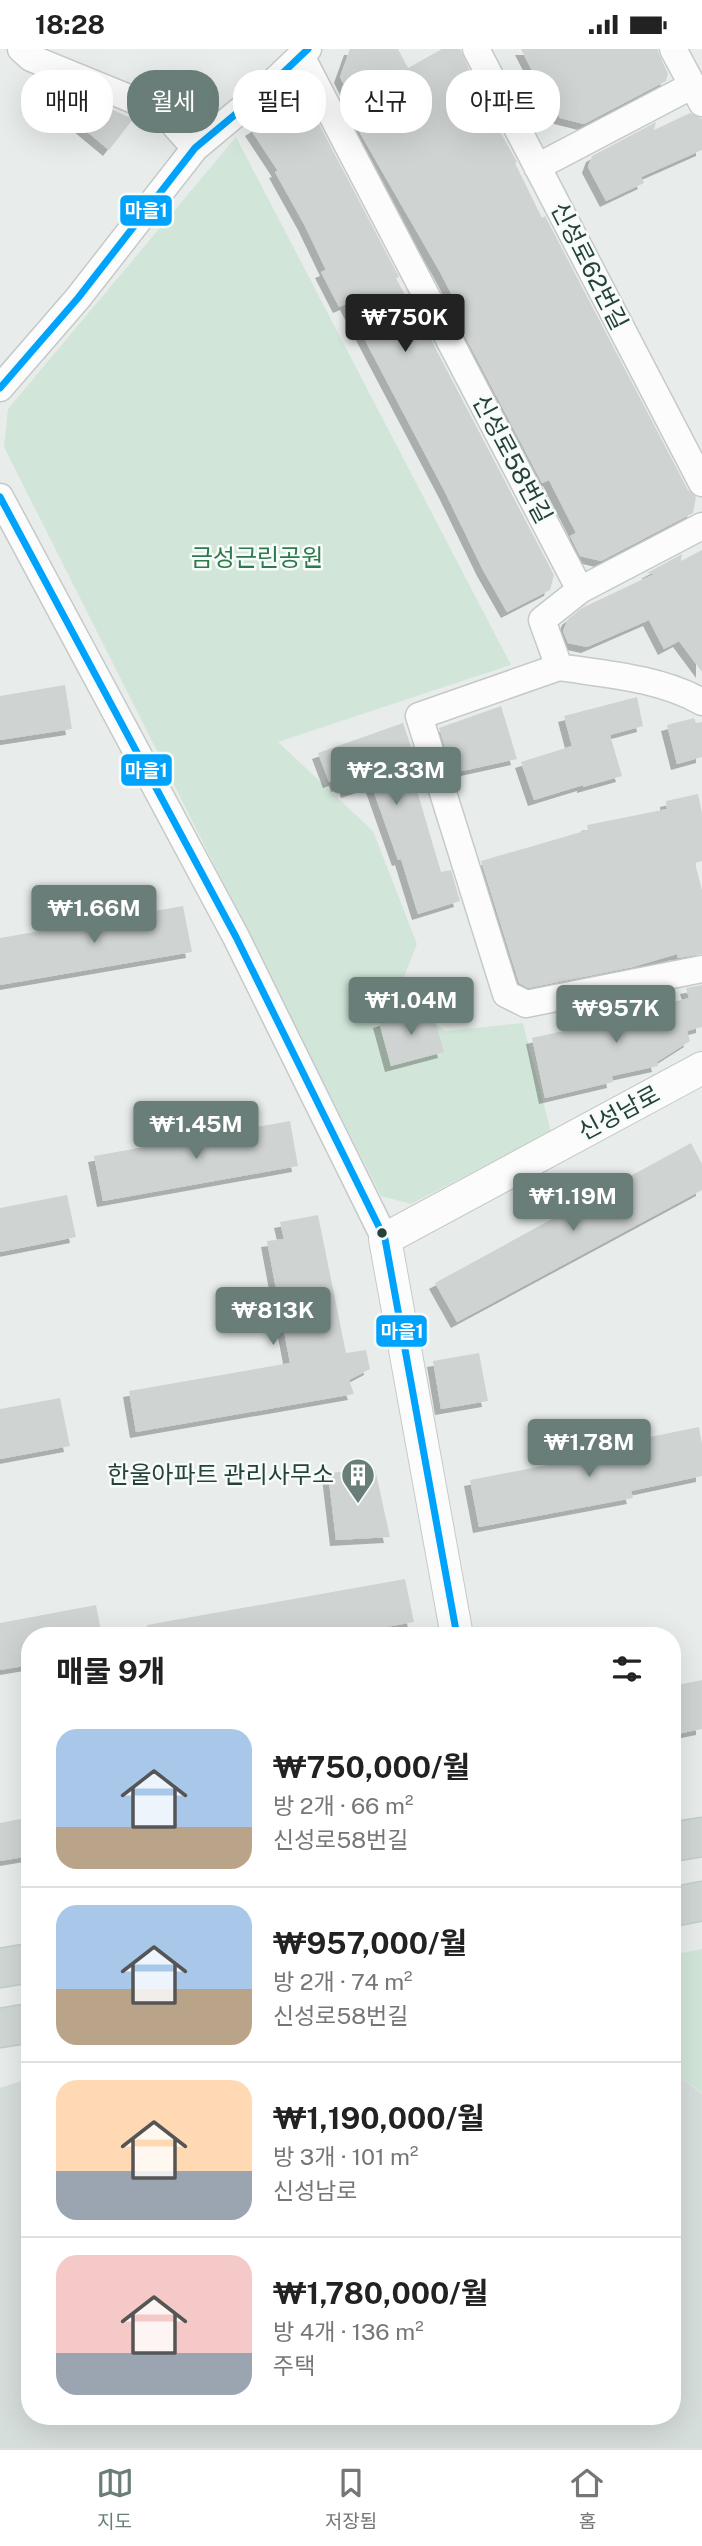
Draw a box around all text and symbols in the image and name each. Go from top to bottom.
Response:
text: 18:28 [35,9,105,40]
chip: 매매 [21,70,113,133]
chip: 월세 [127,70,219,133]
chip: 필터 [233,70,326,133]
chip: 신규 [340,70,432,133]
chip: 아파트 [446,70,560,133]
line badge: 마을1 [119,194,173,227]
street label: 신성로62번길 [546,197,634,334]
text: 마을1 [124,199,168,221]
pin: ₩750K [356,295,454,354]
text: ₩750K [362,303,448,330]
street label: 신성로58번길 [467,390,558,527]
park label: 금성근린공원 [191,543,323,571]
pin: ₩2.33M [339,747,453,807]
line badge: 마을1 [120,753,173,787]
text: ₩2.33M [347,756,445,783]
text: 마을1 [124,759,168,781]
pin: ₩1.66M [37,885,151,945]
text: ₩1.66M [47,894,141,921]
pin: ₩1.04M [354,977,468,1037]
pin: ₩957K [567,985,665,1045]
text: ₩1.04M [365,986,457,1013]
text: ₩957K [572,994,660,1021]
street label: 신성남로 [573,1079,664,1145]
pin: ₩1.45M [139,1101,253,1161]
text: ₩1.45M [149,1110,243,1137]
pin: ₩1.19M [516,1173,630,1233]
text: ₩1.19M [529,1182,617,1209]
unlabelled marker [375,1226,389,1240]
pin: ₩813K [224,1287,322,1347]
text: ₩813K [232,1296,314,1323]
line badge: 마을1 [375,1314,428,1348]
text: 마을1 [380,1320,424,1342]
pin: ₩1.78M [532,1419,646,1479]
text: ₩1.78M [544,1428,634,1455]
building icon: 한울아파트 관리사무소 [339,1456,377,1505]
place label: 한울아파트 관리사무소 [107,1460,334,1488]
icon: filters [608,1650,646,1688]
text: 매물 9개 [56,1653,165,1689]
text: ₩750,000/월 [273,1749,470,1785]
icon: home [112,1757,196,1841]
text: 방 2개 · 66 m² [273,1792,413,1819]
text: 신성로58번길 [273,1826,408,1853]
text: ₩957,000/월 [273,1925,467,1961]
icon: home [112,1933,196,2017]
text: 방 2개 · 74 m² [273,1968,413,1995]
text: 신성로58번길 [273,2002,408,2029]
text: ₩1,190,000/월 [273,2100,485,2136]
icon: home [112,2108,196,2192]
text: 방 3개 · 101 m² [273,2143,418,2170]
text: 신성남로 [273,2177,358,2204]
text: ₩1,780,000/월 [273,2275,488,2311]
icon: home [112,2283,196,2367]
text: 방 4개 · 136 m² [273,2318,424,2345]
text: 주택 [273,2352,315,2379]
tab: 지도 [96,2464,134,2533]
tab: 저장됨 [325,2464,377,2533]
tab: 홈 [568,2464,606,2533]

